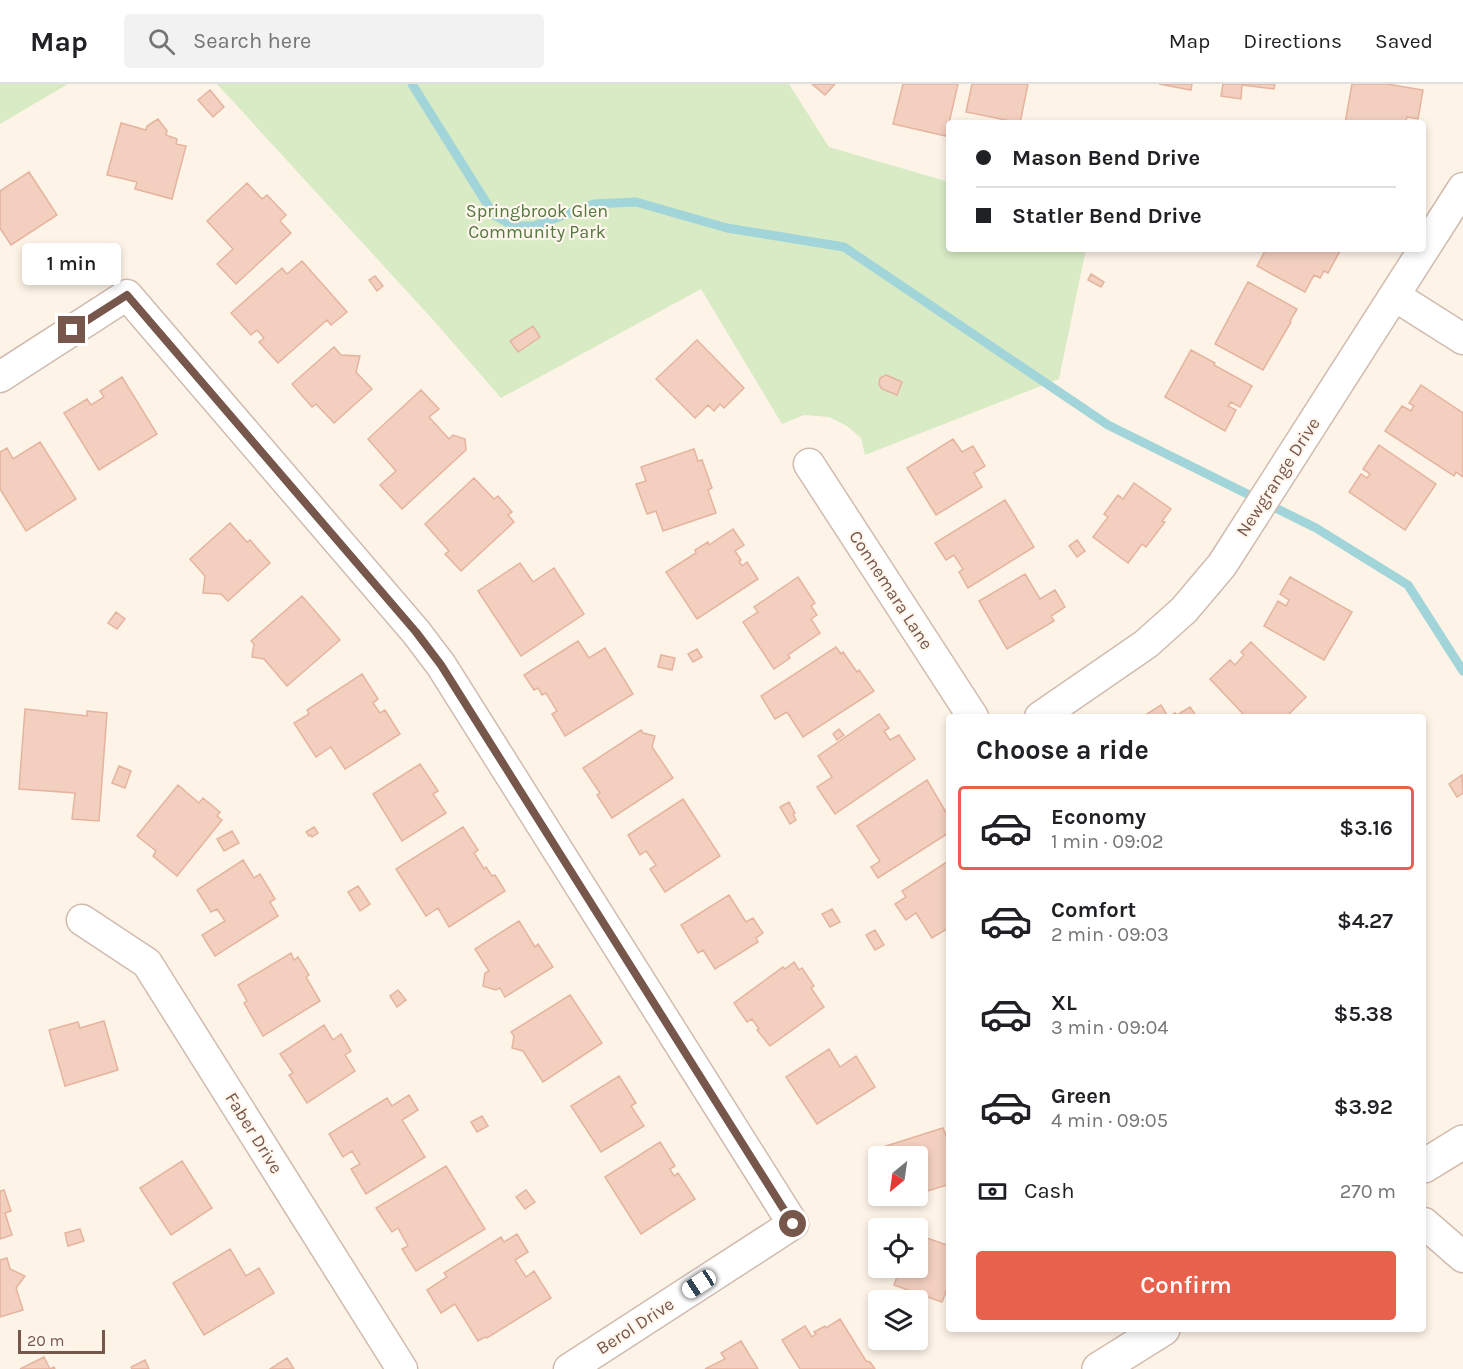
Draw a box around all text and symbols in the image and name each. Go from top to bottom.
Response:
search box [124,14,544,68]
text: Map [30,25,88,58]
icon: search [145,25,178,58]
text: Search here [193,28,311,54]
text: Map [1169,29,1210,53]
text: Directions [1243,29,1342,53]
text: Saved [1375,29,1433,53]
text: Mason Bend Drive [1012,145,1200,171]
park label: Springbrook Glen Community Park [466,200,608,243]
text: Statler Bend Drive [1012,203,1202,229]
callout: 1 min [22,243,122,285]
text: 1 min [47,252,96,275]
route end [58,316,85,343]
street label: Newgrange Drive [1231,413,1325,541]
street label: Connemara Lane [844,526,938,654]
text: Choose a ride [976,734,1149,766]
icon: car [979,801,1033,855]
text: Economy [1051,804,1146,830]
text: $3.16 [1339,815,1393,841]
text: 1 min · 09:02 [1051,830,1164,853]
icon: car [979,894,1033,948]
text: Comfort [1051,897,1136,923]
text: $4.27 [1337,908,1393,934]
text: 2 min · 09:03 [1051,923,1169,946]
icon: car [979,987,1033,1041]
text: XL [1051,990,1077,1016]
text: $5.38 [1333,1001,1393,1027]
text: 3 min · 09:04 [1051,1016,1169,1039]
icon: car [979,1080,1033,1134]
text: Green [1051,1083,1112,1109]
street label: Faber Drive [220,1088,288,1178]
text: $3.92 [1334,1094,1393,1120]
text: 4 min · 09:05 [1051,1109,1168,1132]
north arrow [868,1146,928,1206]
map controls [868,1146,928,1350]
icon: cash [976,1175,1009,1208]
text: Cash [1024,1178,1074,1204]
text: 270 m [1340,1180,1396,1203]
route start [779,1210,806,1237]
button: locate [868,1218,928,1278]
button: Confirm [976,1251,1396,1320]
car [679,1267,719,1301]
button: layers [868,1290,928,1350]
street label: Berol Drive [592,1293,678,1359]
scale bar [18,1327,105,1354]
text: 20 m [27,1331,65,1350]

